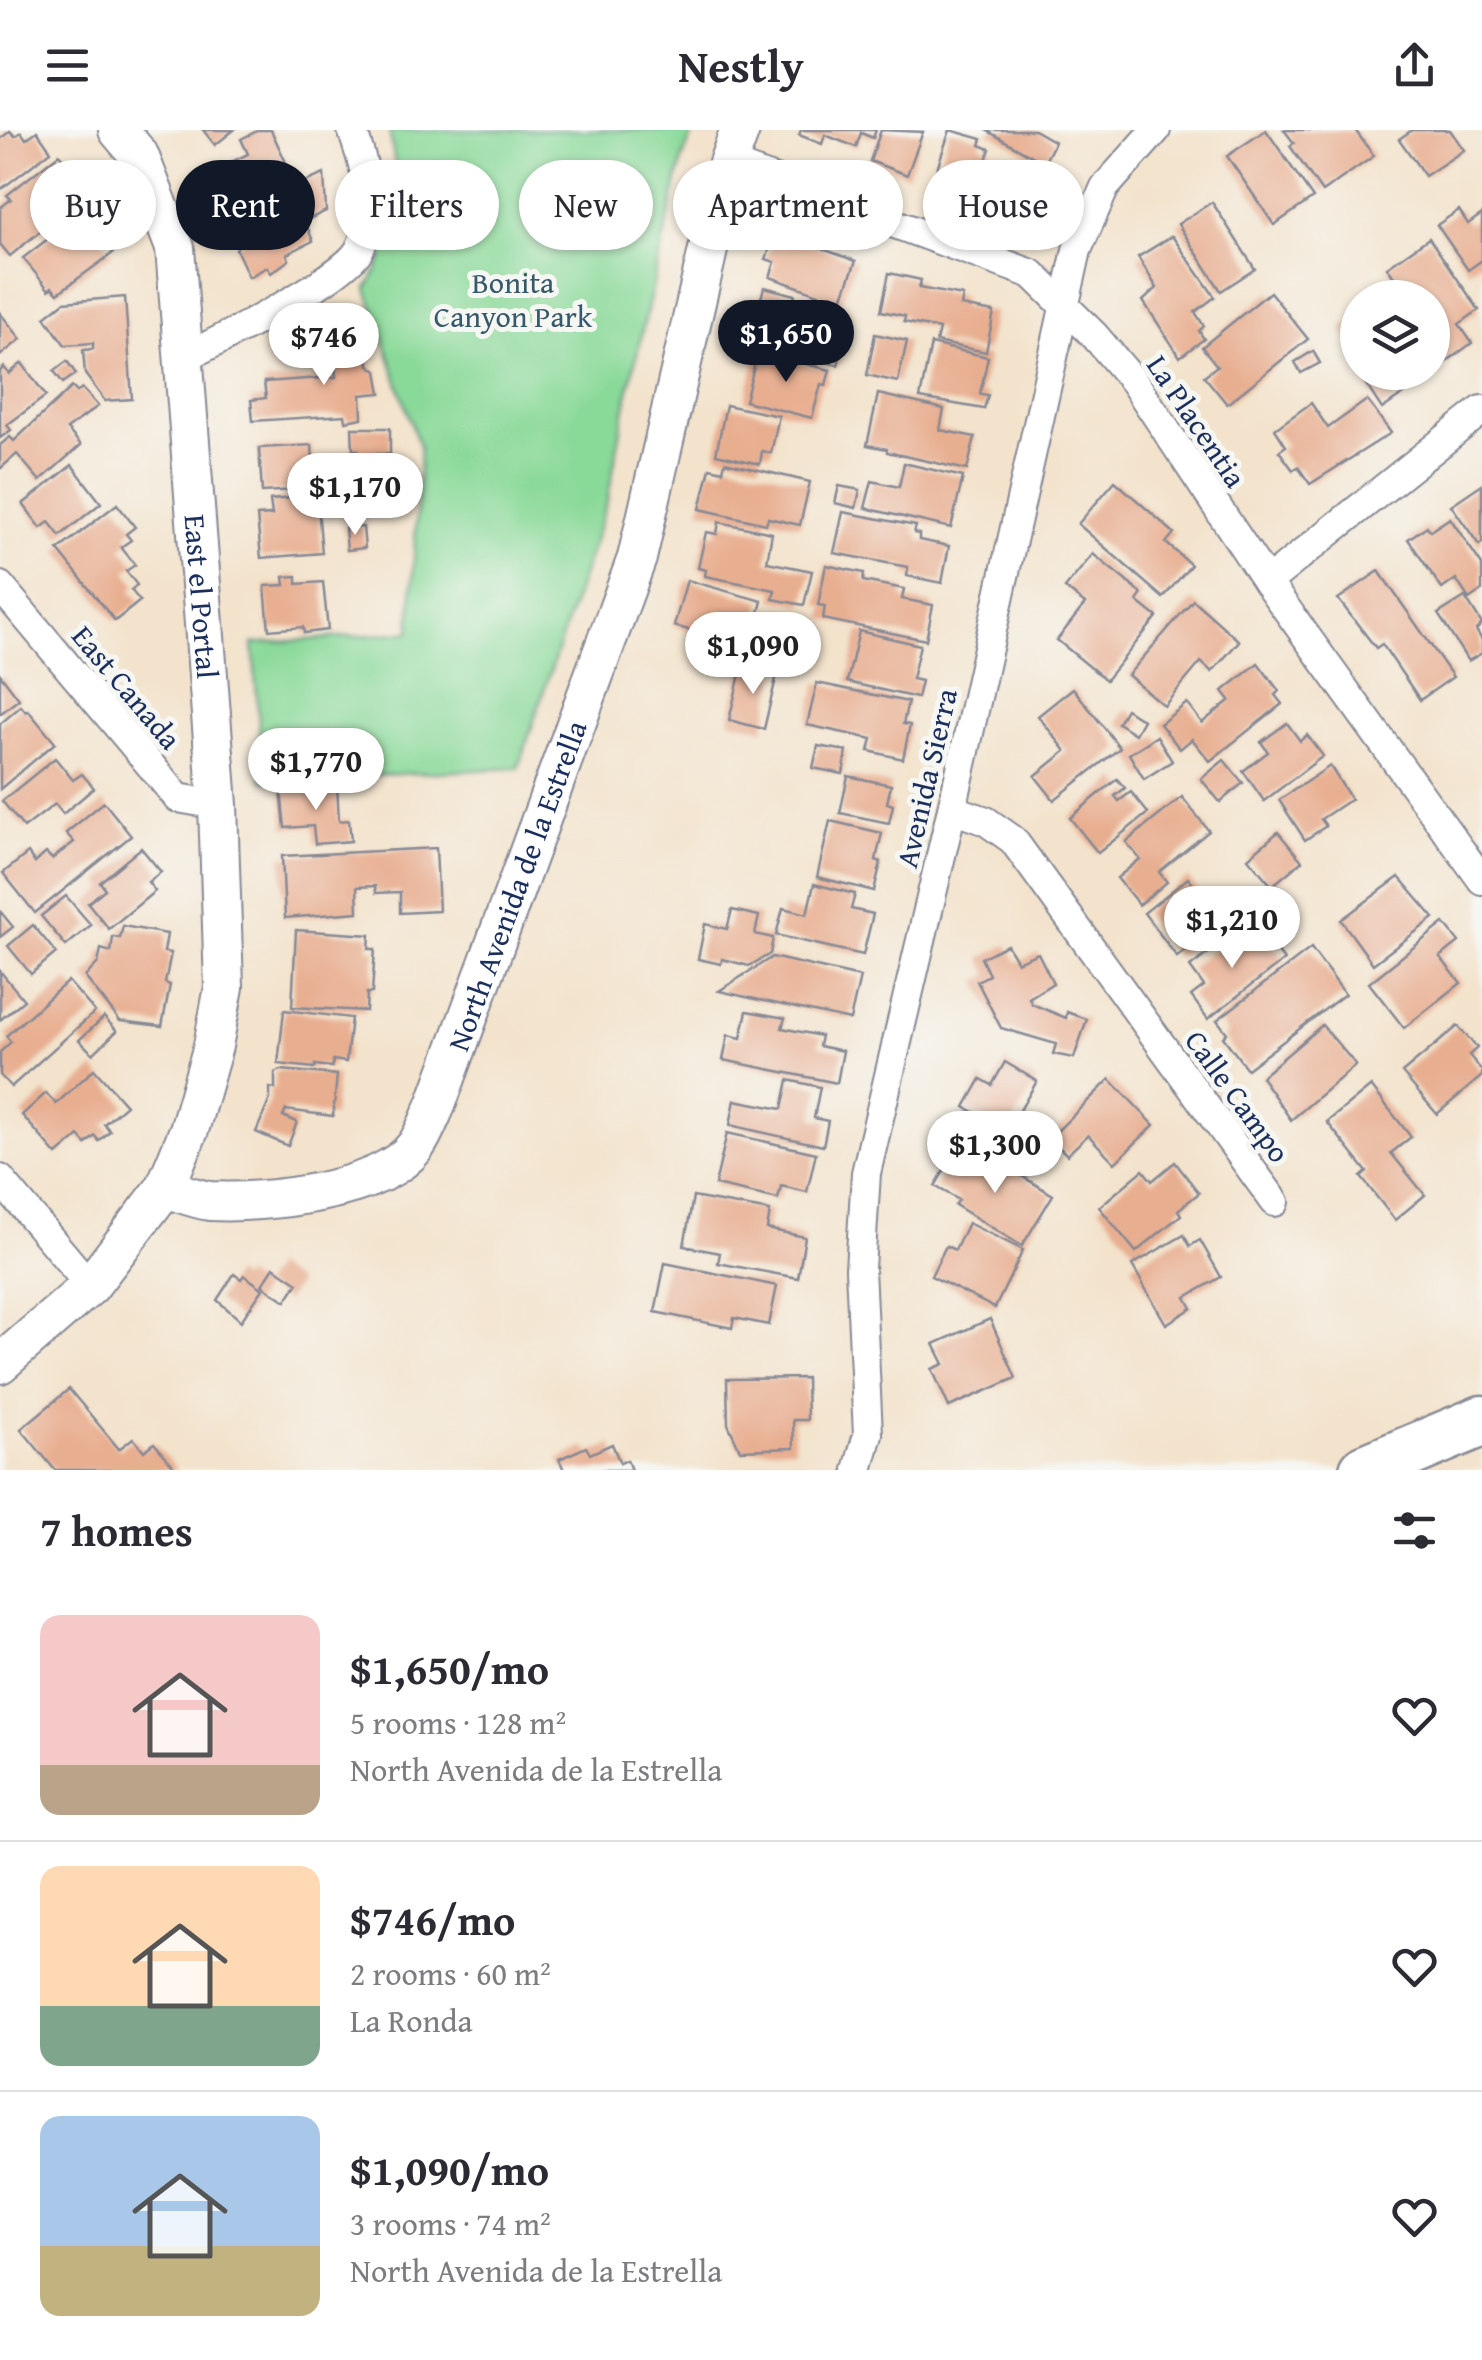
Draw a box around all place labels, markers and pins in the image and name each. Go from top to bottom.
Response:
pin: $1,650 [705,300,867,385]
pin: $746 [265,303,383,388]
pin: $1,170 [274,453,436,538]
pin: $1,090 [672,612,834,697]
pin: $1,770 [235,728,397,813]
pin: $1,210 [1151,886,1313,971]
pin: $1,300 [914,1111,1076,1196]

